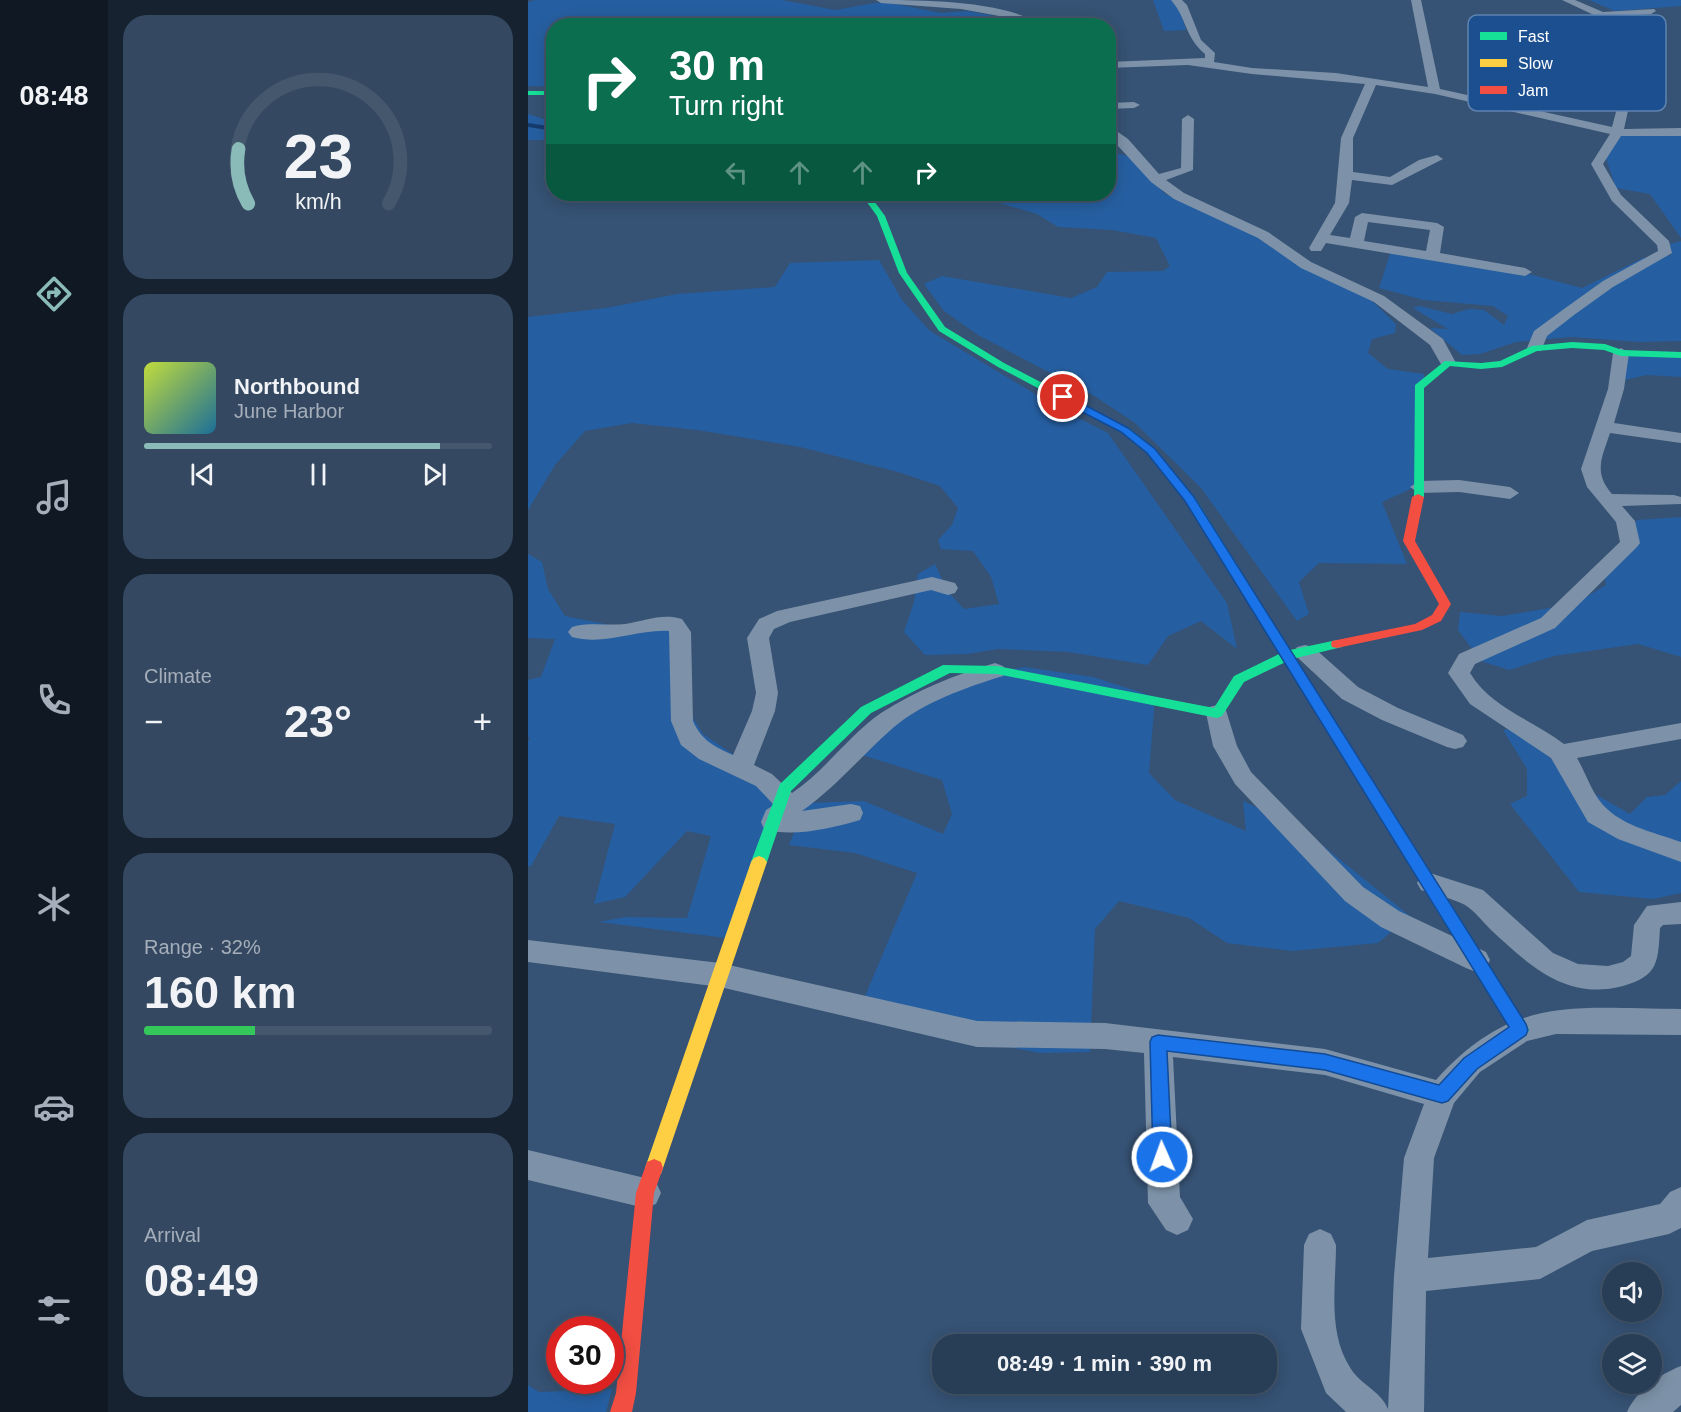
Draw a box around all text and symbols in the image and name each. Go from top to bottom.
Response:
legend [1468,15,1666,111]
text: Fast [1518,28,1550,45]
icon: right [570,42,648,120]
text: 30 m [669,42,765,89]
text: Slow [1518,55,1553,72]
text: 08:48 [19,81,89,111]
text: Jam [1518,82,1548,99]
text: Turn right [669,91,784,121]
text: 23 [283,122,353,191]
icon: left [720,156,753,189]
icon: ahead [783,156,816,189]
icon: ahead [846,156,879,189]
icon: right [909,156,942,189]
text: km/h [295,191,341,215]
icon: directions [33,273,75,315]
pin [1037,371,1088,422]
text: Northbound [234,374,360,399]
icon: arrive [1046,380,1079,413]
text: June Harbor [234,400,344,422]
icon: previous [186,458,219,491]
icon: pause [302,458,335,491]
icon: next [418,458,451,491]
icon: music [33,476,75,518]
text: Climate [144,665,212,687]
icon: phone [33,679,75,721]
text: 23° [284,696,352,747]
text: − [144,703,163,740]
text: + [473,703,492,740]
icon: climate [33,883,75,925]
text: Range · 32% [144,936,261,958]
text: 160 km [144,967,297,1018]
icon: car [33,1086,75,1128]
position arrow [1130,1125,1194,1189]
text: Arrival [144,1224,201,1246]
text: 08:49 [144,1255,259,1306]
map controls [1602,1262,1662,1394]
button: sound [1602,1262,1662,1322]
icon: filters [33,1289,75,1331]
speed limit sign: 30 [546,1316,624,1394]
button: layers [1602,1334,1662,1394]
text: 08:49 · 1 min · 390 m [997,1351,1212,1376]

